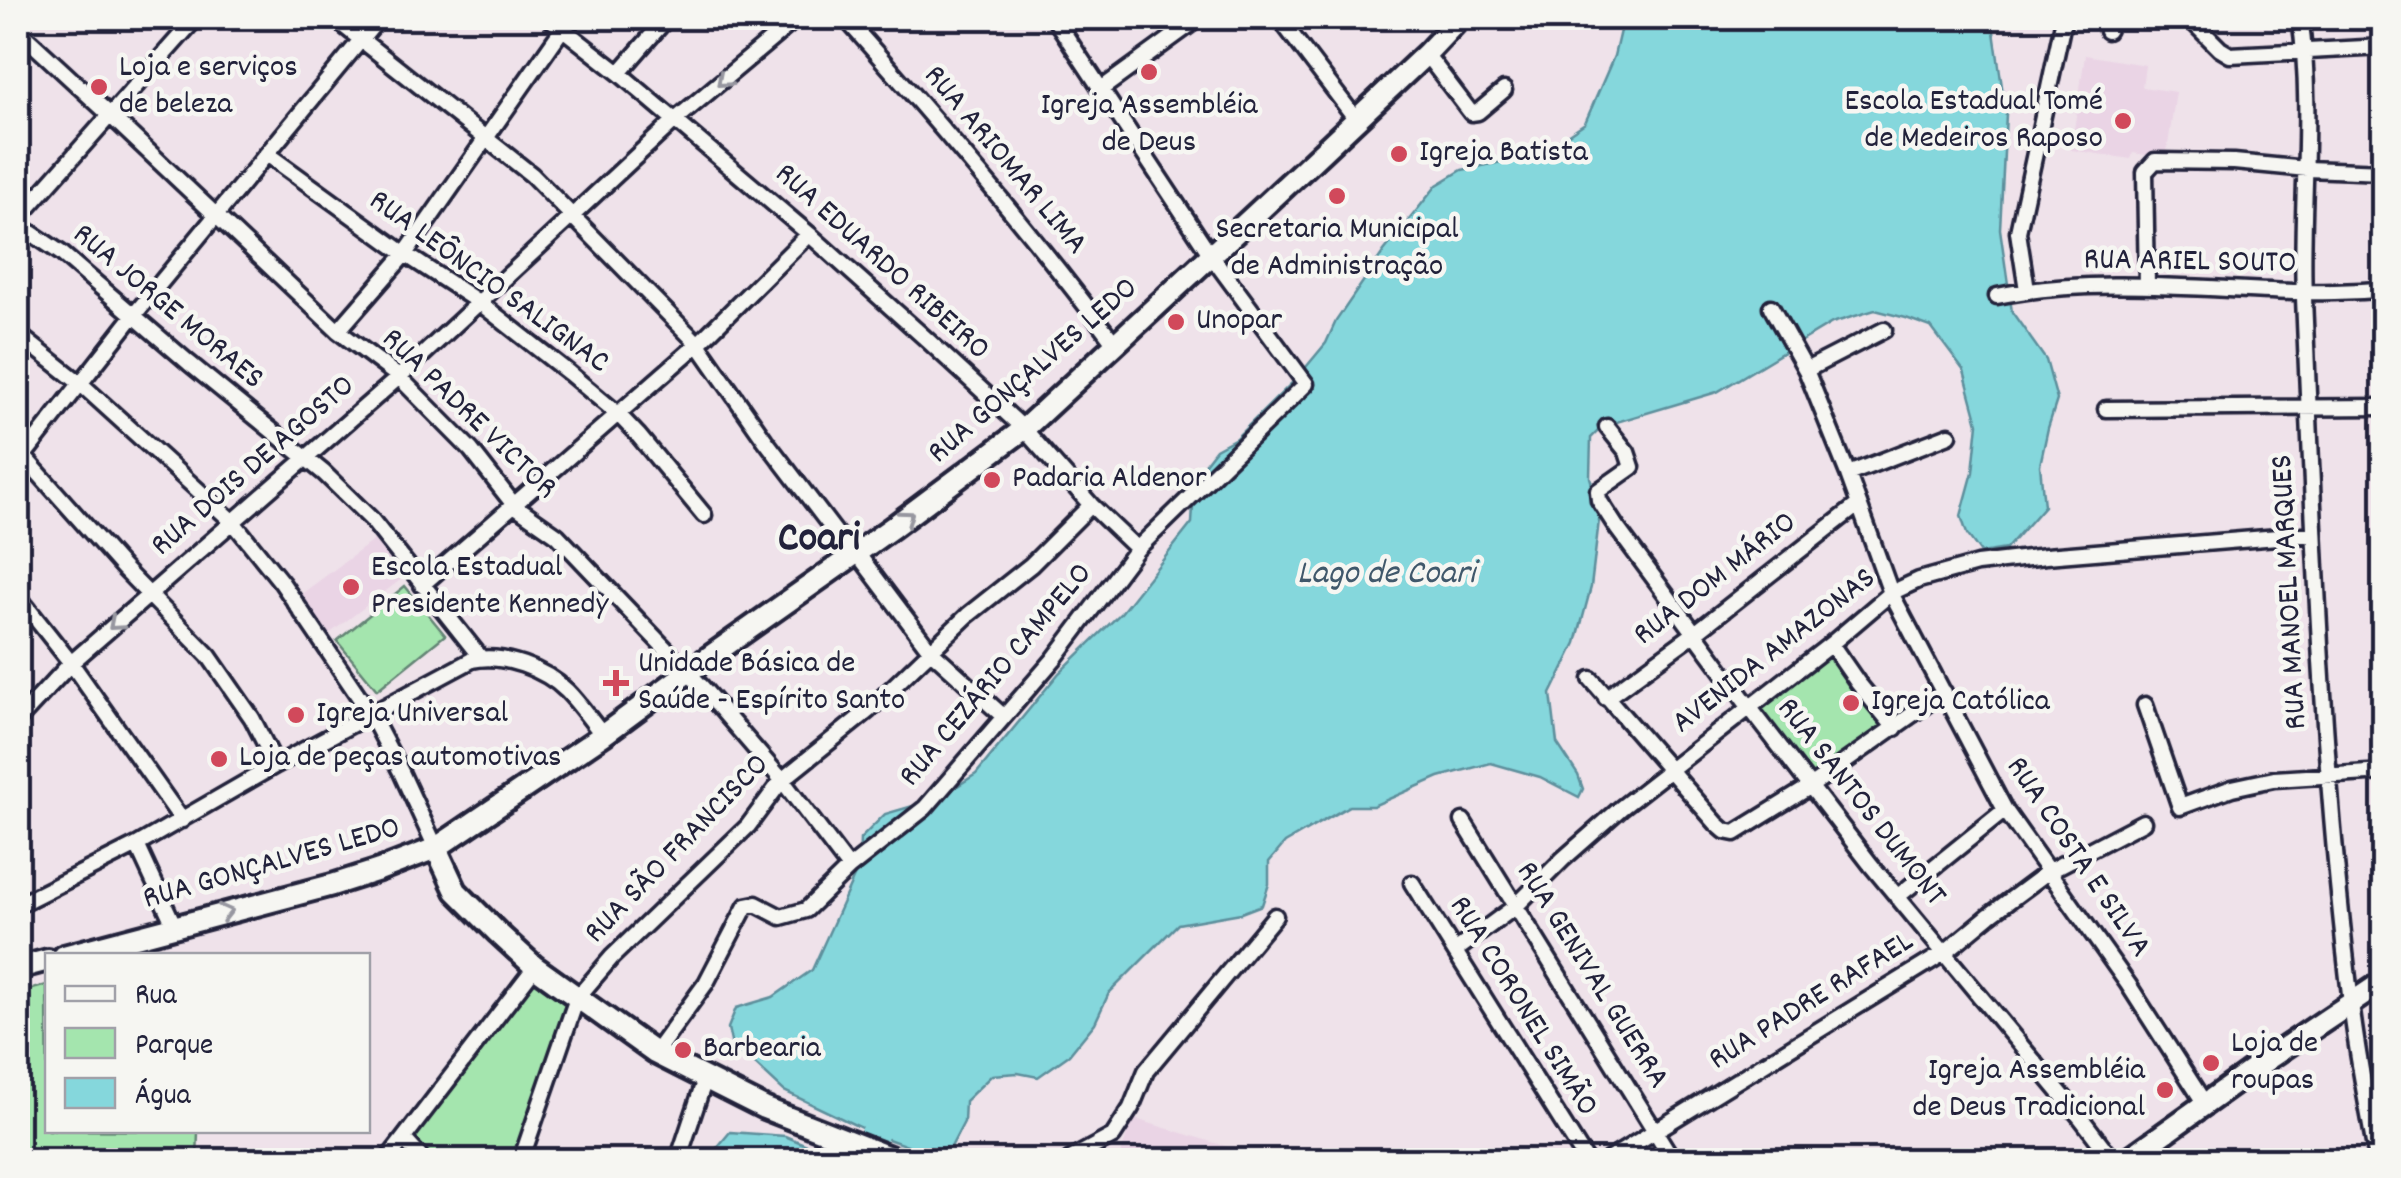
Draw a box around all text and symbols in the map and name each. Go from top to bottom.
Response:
place label: Loja e serviços de beleza [119,46,298,129]
street label: RUA ARIOMAR LIMA [911,56,1097,266]
marker: Igreja Assembléia de Deus [1138,61,1160,83]
one-way arrow [716,69,734,87]
marker: Loja e serviços de beleza [88,76,110,98]
place label: Escola Estadual Tomé de Medeiros Raposo [1844,80,2103,163]
place label: Igreja Assembléia de Deus [1040,84,1259,167]
marker: Escola Estadual Tomé de Medeiros Raposo [2112,110,2134,132]
place label: Igreja Batista [1419,131,1589,177]
marker: Igreja Batista [1388,143,1410,165]
street label: RUA EDUARDO RIBEIRO [763,153,999,373]
street label: RUA LEÔNCIO SALIGNAC [358,180,618,386]
marker: Secretaria Municipal de Administração [1326,185,1348,207]
place label: Secretaria Municipal de Administração [1215,208,1459,291]
street label: RUA JORGE MORAES [61,214,273,402]
street label: RUA ARIEL SOUTO [2083,238,2297,288]
street label: RUA GONÇALVES LEDO [919,268,1149,476]
place label: Unopar [1196,299,1282,345]
marker: Unopar [1165,311,1187,333]
street label: RUA PADRE VICTOR [369,319,567,511]
street label: RUA DOIS DE AGOSTO [142,365,366,569]
street label: RUA MANOEL MARQUES [2261,453,2321,731]
place label: Padaria Aldenor [1012,457,1207,503]
marker: Padaria Aldenor [981,469,1003,491]
street label: RUA DOM MÁRIO [1625,502,1807,658]
district label: Coari [778,511,861,571]
one-way arrow [896,511,914,529]
place label: Escola Estadual Presidente Kennedy [371,546,609,629]
water label: Lago de Coari [1297,550,1481,600]
street label: RUA CEZÁRIO CAMPELO [889,554,1105,798]
street label: AVENIDA AMAZONAS [1663,558,1887,746]
marker: Escola Estadual Presidente Kennedy [340,576,362,598]
one-way arrow [109,612,127,630]
place label: Unidade Básica de Saúde - Espírito Santo [638,642,905,725]
marker: Unidade Básica de Saúde - Espírito Santo [603,670,629,696]
place label: Igreja Católica [1871,680,2051,726]
street label: RUA SANTOS DUMONT [1764,689,1956,917]
place label: Igreja Universal [316,692,508,738]
marker: Igreja Católica [1840,692,1862,714]
marker: Igreja Universal [285,704,307,726]
place label: Loja de peças automotivas [239,736,562,782]
street label: RUA SÃO FRANCISCO [575,744,781,956]
marker: Loja de peças automotivas [208,748,230,770]
street label: RUA COSTA E SILVA [1993,748,2161,968]
street label: RUA GONÇALVES LEDO [138,806,406,924]
street label: RUA GENIVAL GUERRA [1503,853,1679,1099]
street label: RUA CORONEL SIMÃO [1436,888,1608,1126]
one-way arrow [217,903,234,924]
street label: RUA PADRE RAFAEL [1701,920,1923,1084]
legend [45,953,370,1133]
text: Rua [135,976,178,1019]
place label: Loja de roupas [2231,1022,2318,1105]
text: Parque [135,1026,213,1069]
place label: Barbearia [703,1027,822,1073]
marker: Barbearia [672,1039,694,1061]
place label: Igreja Assembléia de Deus Tradicional [1912,1049,2146,1132]
marker: Loja de roupas [2200,1052,2222,1074]
text: Água [135,1076,192,1119]
marker: Igreja Assembléia de Deus Tradicional [2154,1079,2176,1101]

